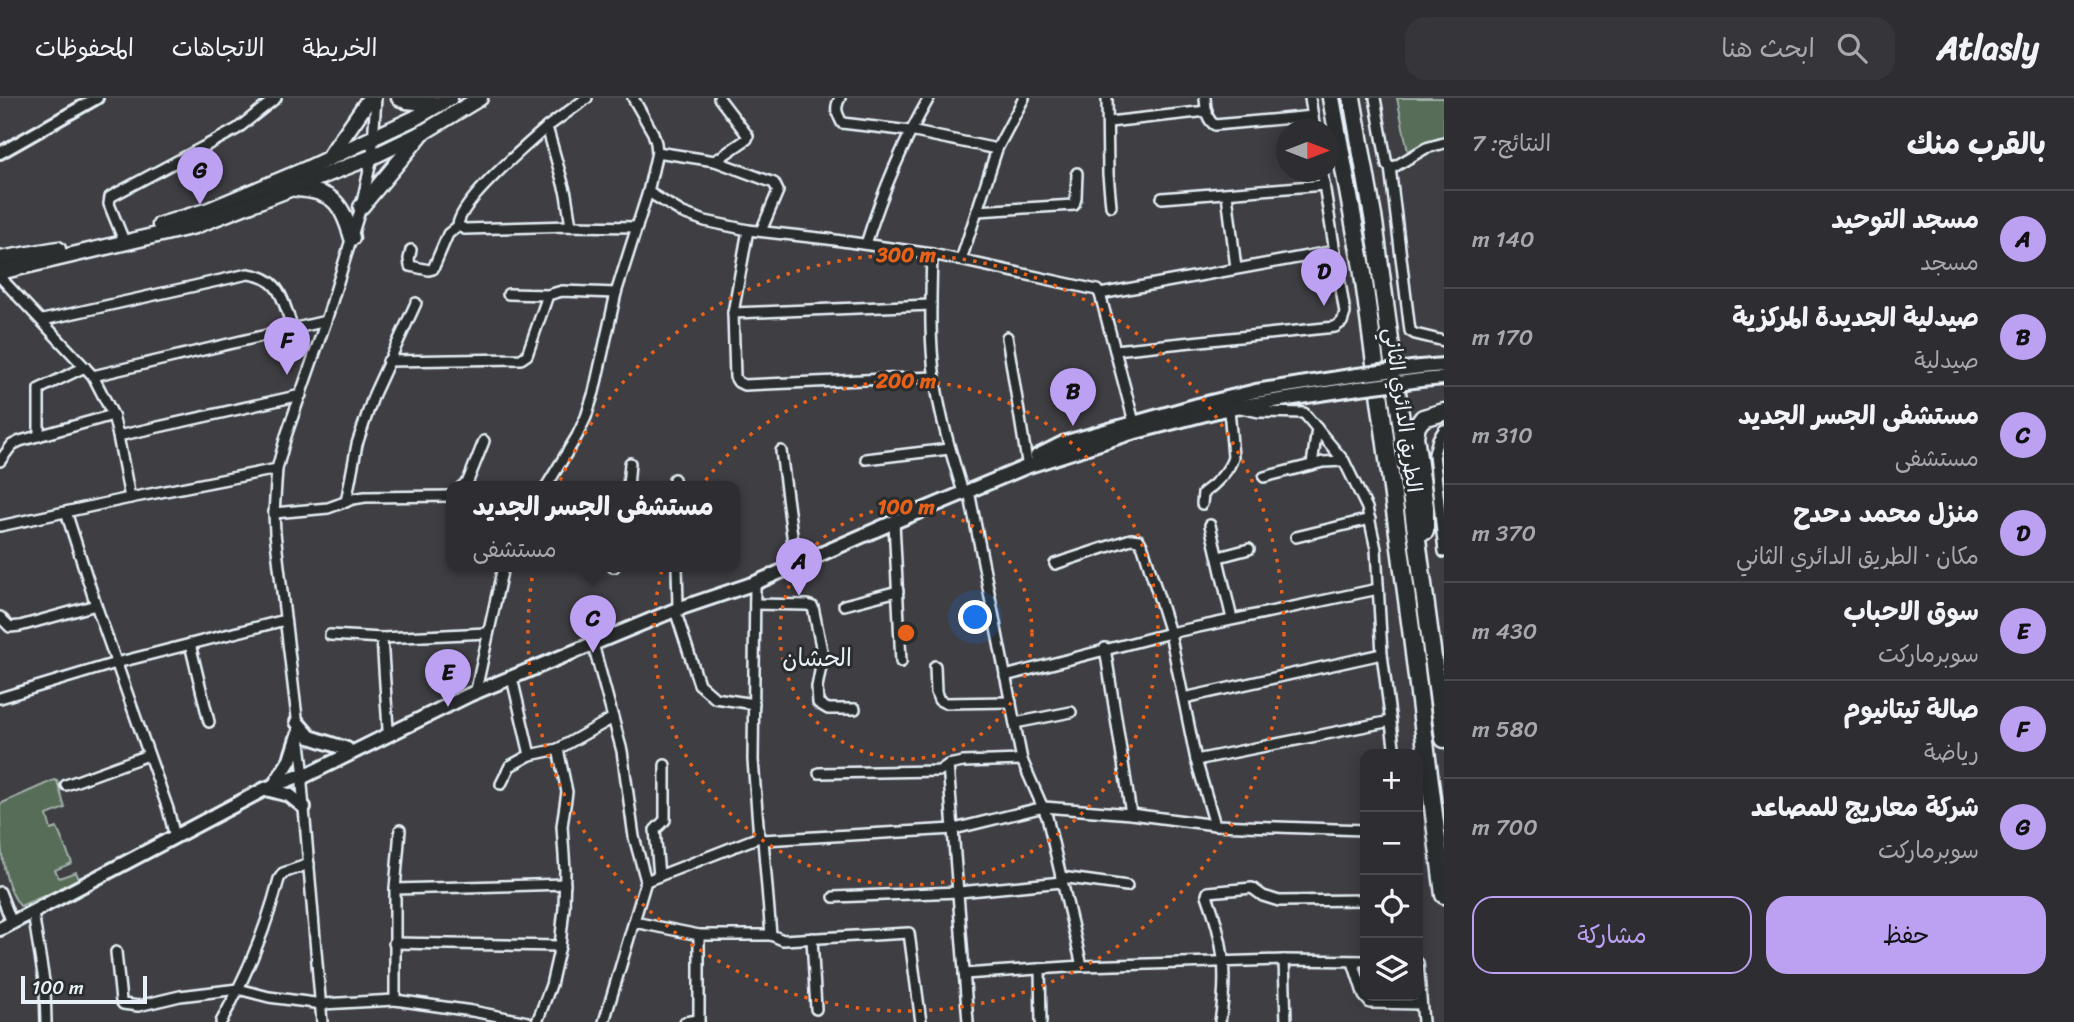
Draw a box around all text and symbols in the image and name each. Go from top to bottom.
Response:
search box [1405,17,1895,80]
text: Atlasly [1937,19,2039,77]
text: ابحث هنا [1721,25,1815,71]
text: المحفوظات [35,27,134,69]
text: الاتجاهات [172,27,265,69]
text: الخريطة [303,27,377,69]
icon: search [1833,29,1871,67]
text: بالقرب منك [1907,117,2046,171]
north arrow [1276,119,1339,182]
text: النتائج: 7 [1472,123,1551,164]
pin: G [177,147,223,205]
text: مسجد التوحيد [1831,196,1979,242]
text: 140 m [1472,219,1534,260]
text: A [2015,219,2031,260]
text: 300 m [875,236,937,274]
text: مسجد [1920,242,1979,283]
pin: D [1301,248,1347,306]
text: صيدلية الجديدة المركزية [1732,294,1979,340]
pin: F [264,317,310,375]
text: 170 m [1472,317,1533,358]
text: B [2016,317,2030,358]
street label: الطريق الدائري الثاني [1373,325,1433,495]
text: صيدلية [1914,340,1979,381]
text: 200 m [875,362,937,400]
pin: B [1050,368,1096,426]
text: مستشفى الجسر الجديد [1738,392,1979,438]
text: 310 m [1472,415,1533,456]
text: C [2016,415,2030,456]
text: مستشفى [1895,438,1979,479]
popup [446,481,740,572]
text: مستشفى الجسر الجديد [472,483,714,529]
text: 100 m [877,488,935,526]
text: منزل محمد دحدح [1793,490,1979,536]
text: 370 m [1472,513,1536,554]
text: D [2016,513,2030,554]
text: مستشفى [472,529,557,570]
text: مكان · الطريق الدائري الثاني [1736,536,1979,577]
pin: A [776,538,822,596]
text: سوق الاحباب [1844,588,1979,634]
pin: C [570,595,616,653]
your location [958,600,992,634]
text: 430 m [1472,611,1537,652]
text: E [2017,611,2029,652]
centre of rings [894,621,918,645]
text: سوبرماركت [1878,634,1979,675]
district label: الحشان [782,637,852,679]
pin: E [425,649,471,707]
text: صالة تيتانيوم [1844,686,1979,732]
text: 580 m [1472,709,1538,750]
text: F [2017,709,2029,750]
text: رياضة [1924,732,1979,773]
map controls [1360,749,1423,1001]
button: + [1360,749,1423,812]
text: شركة معاريج للمصاعد [1751,784,1979,830]
text: 700 m [1472,807,1538,848]
text: G [2016,807,2030,848]
button: − [1360,812,1423,875]
text: سوبرماركت [1878,830,1979,871]
button: locate [1360,875,1423,938]
button: مشاركة [1472,896,1752,974]
button: حفظ [1766,896,2046,974]
button: layers [1360,938,1423,1001]
text: 100 m [32,971,84,1004]
scale bar [21,973,147,1005]

